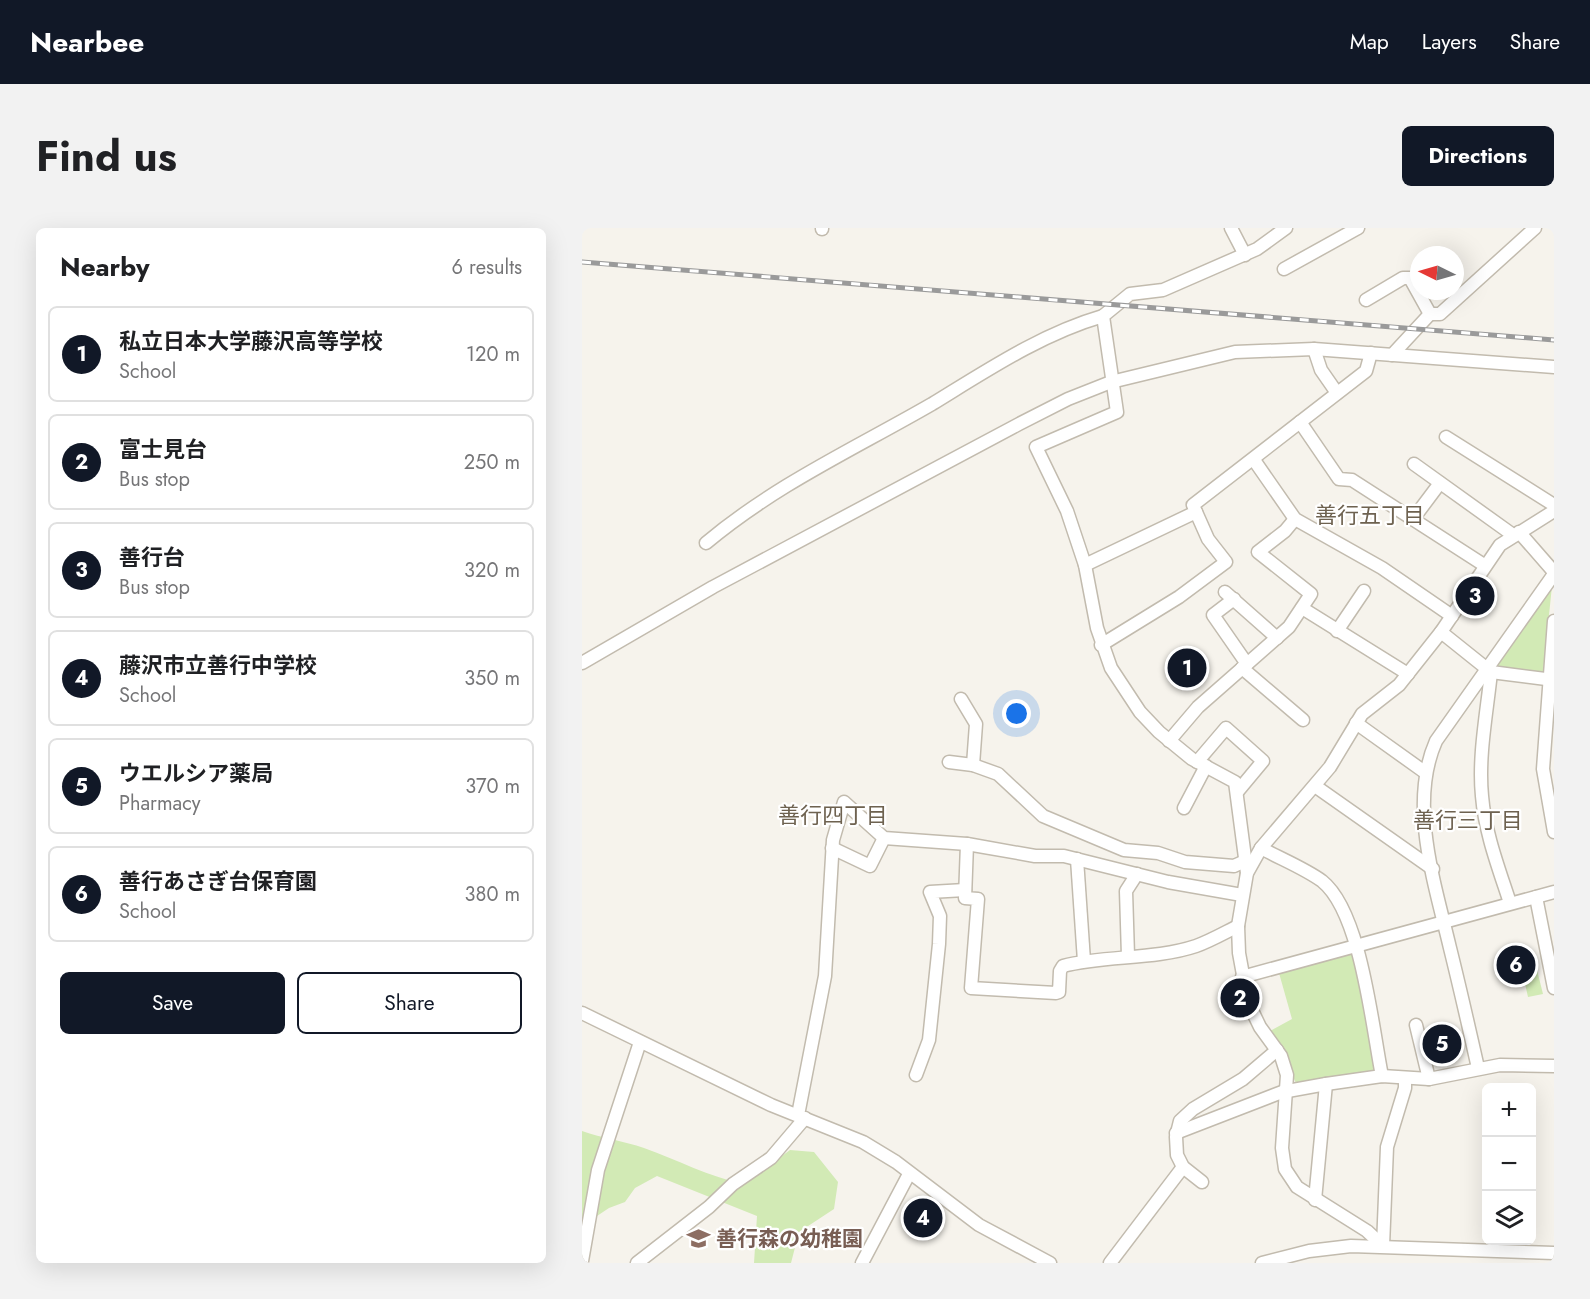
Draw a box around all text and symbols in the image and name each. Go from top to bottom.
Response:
text: Nearbee [30,22,144,63]
text: Map [1350,27,1389,57]
text: Layers [1422,27,1477,57]
text: Share [1510,27,1560,57]
text: Find us [36,126,177,187]
button: Directions [1402,126,1554,186]
north arrow [1410,246,1464,300]
text: Nearby [60,248,149,286]
text: 6 results [452,253,522,282]
text: 私立日本大学藤沢高等学校 [119,325,383,357]
text: 1 [76,340,87,369]
text: 120 m [466,340,520,369]
text: School [119,357,176,386]
text: 富士見台 [119,433,207,465]
text: 2 [75,448,88,477]
text: 250 m [464,448,520,477]
text: Bus stop [119,465,190,494]
district label: 善行五丁目 [1315,499,1425,531]
text: 善行台 [119,541,185,573]
text: 3 [75,556,88,585]
text: 320 m [464,556,520,585]
text: Bus stop [119,573,190,602]
pin: 3 [1456,574,1494,619]
pin: 1 [1168,646,1206,690]
text: 藤沢市立善行中学校 [119,649,317,681]
text: 4 [75,664,88,693]
text: 350 m [464,664,520,693]
text: School [119,681,176,710]
your location [1002,699,1031,728]
text: ウエルシア薬局 [119,757,273,789]
text: 5 [75,772,88,801]
text: 370 m [465,772,520,801]
text: Pharmacy [119,789,201,818]
district label: 善行四丁目 [778,799,888,831]
district label: 善行三丁目 [1413,804,1523,836]
text: 善行あさぎ台保育園 [119,865,317,897]
text: 6 [75,880,88,909]
text: 380 m [465,880,520,909]
text: School [119,897,176,926]
pin: 6 [1496,942,1536,988]
button: Save [60,972,285,1034]
button: Share [297,972,522,1034]
pin: 2 [1220,976,1260,1020]
pin: 5 [1422,1022,1462,1066]
map controls [1482,1083,1536,1245]
button: + [1482,1083,1536,1137]
button: − [1482,1137,1536,1191]
button: layers [1482,1191,1536,1245]
pin: 4 [904,1196,942,1240]
place label: 善行森の幼稚園 [716,1224,863,1254]
school or university icon: 善行森の幼稚園 [685,1226,711,1252]

